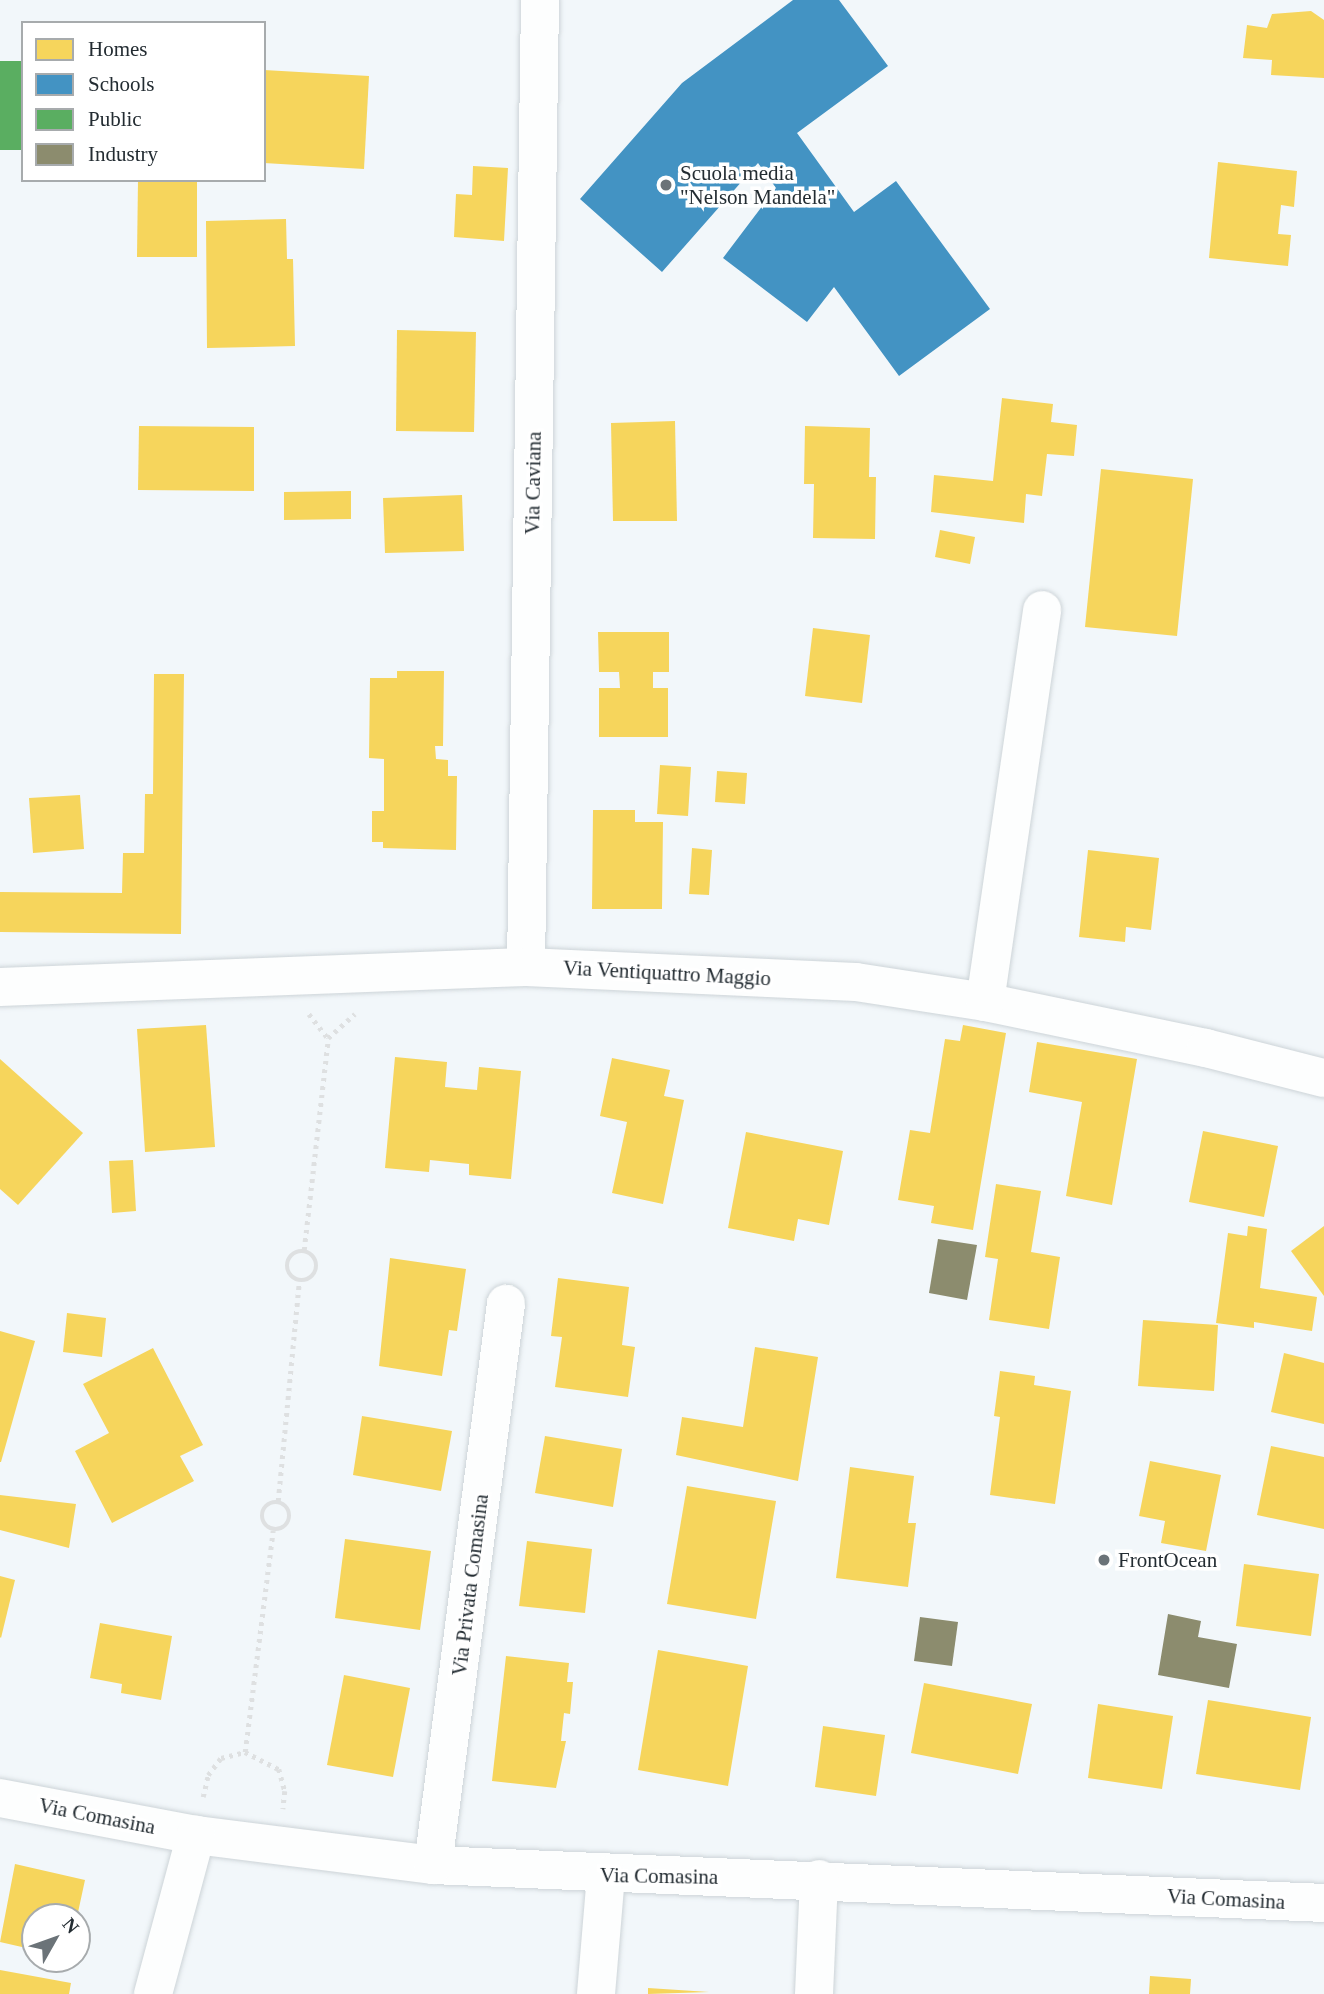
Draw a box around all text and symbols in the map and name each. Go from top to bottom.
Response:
legend [21,21,266,182]
text: Homes [88,37,148,61]
text: Schools [88,72,155,96]
text: Public [88,107,142,131]
text: Industry [88,142,158,166]
place label: Scuola media "Nelson Mandela" [680,160,835,210]
marker: Scuola media "Nelson Mandela" [658,177,674,193]
street label: Via Caviana [520,431,546,535]
street label: Via Ventiquattro Maggio [562,955,772,991]
street label: Via Privata Comasina [446,1493,494,1677]
place label: FrontOcean [1118,1547,1217,1573]
marker: FrontOcean [1096,1552,1112,1568]
street label: Via Comasina [37,1792,157,1840]
street label: Via Comasina [600,1862,718,1890]
street label: Via Comasina [1166,1883,1286,1915]
north arrow [21,1903,91,1973]
text: N [58,1913,83,1937]

